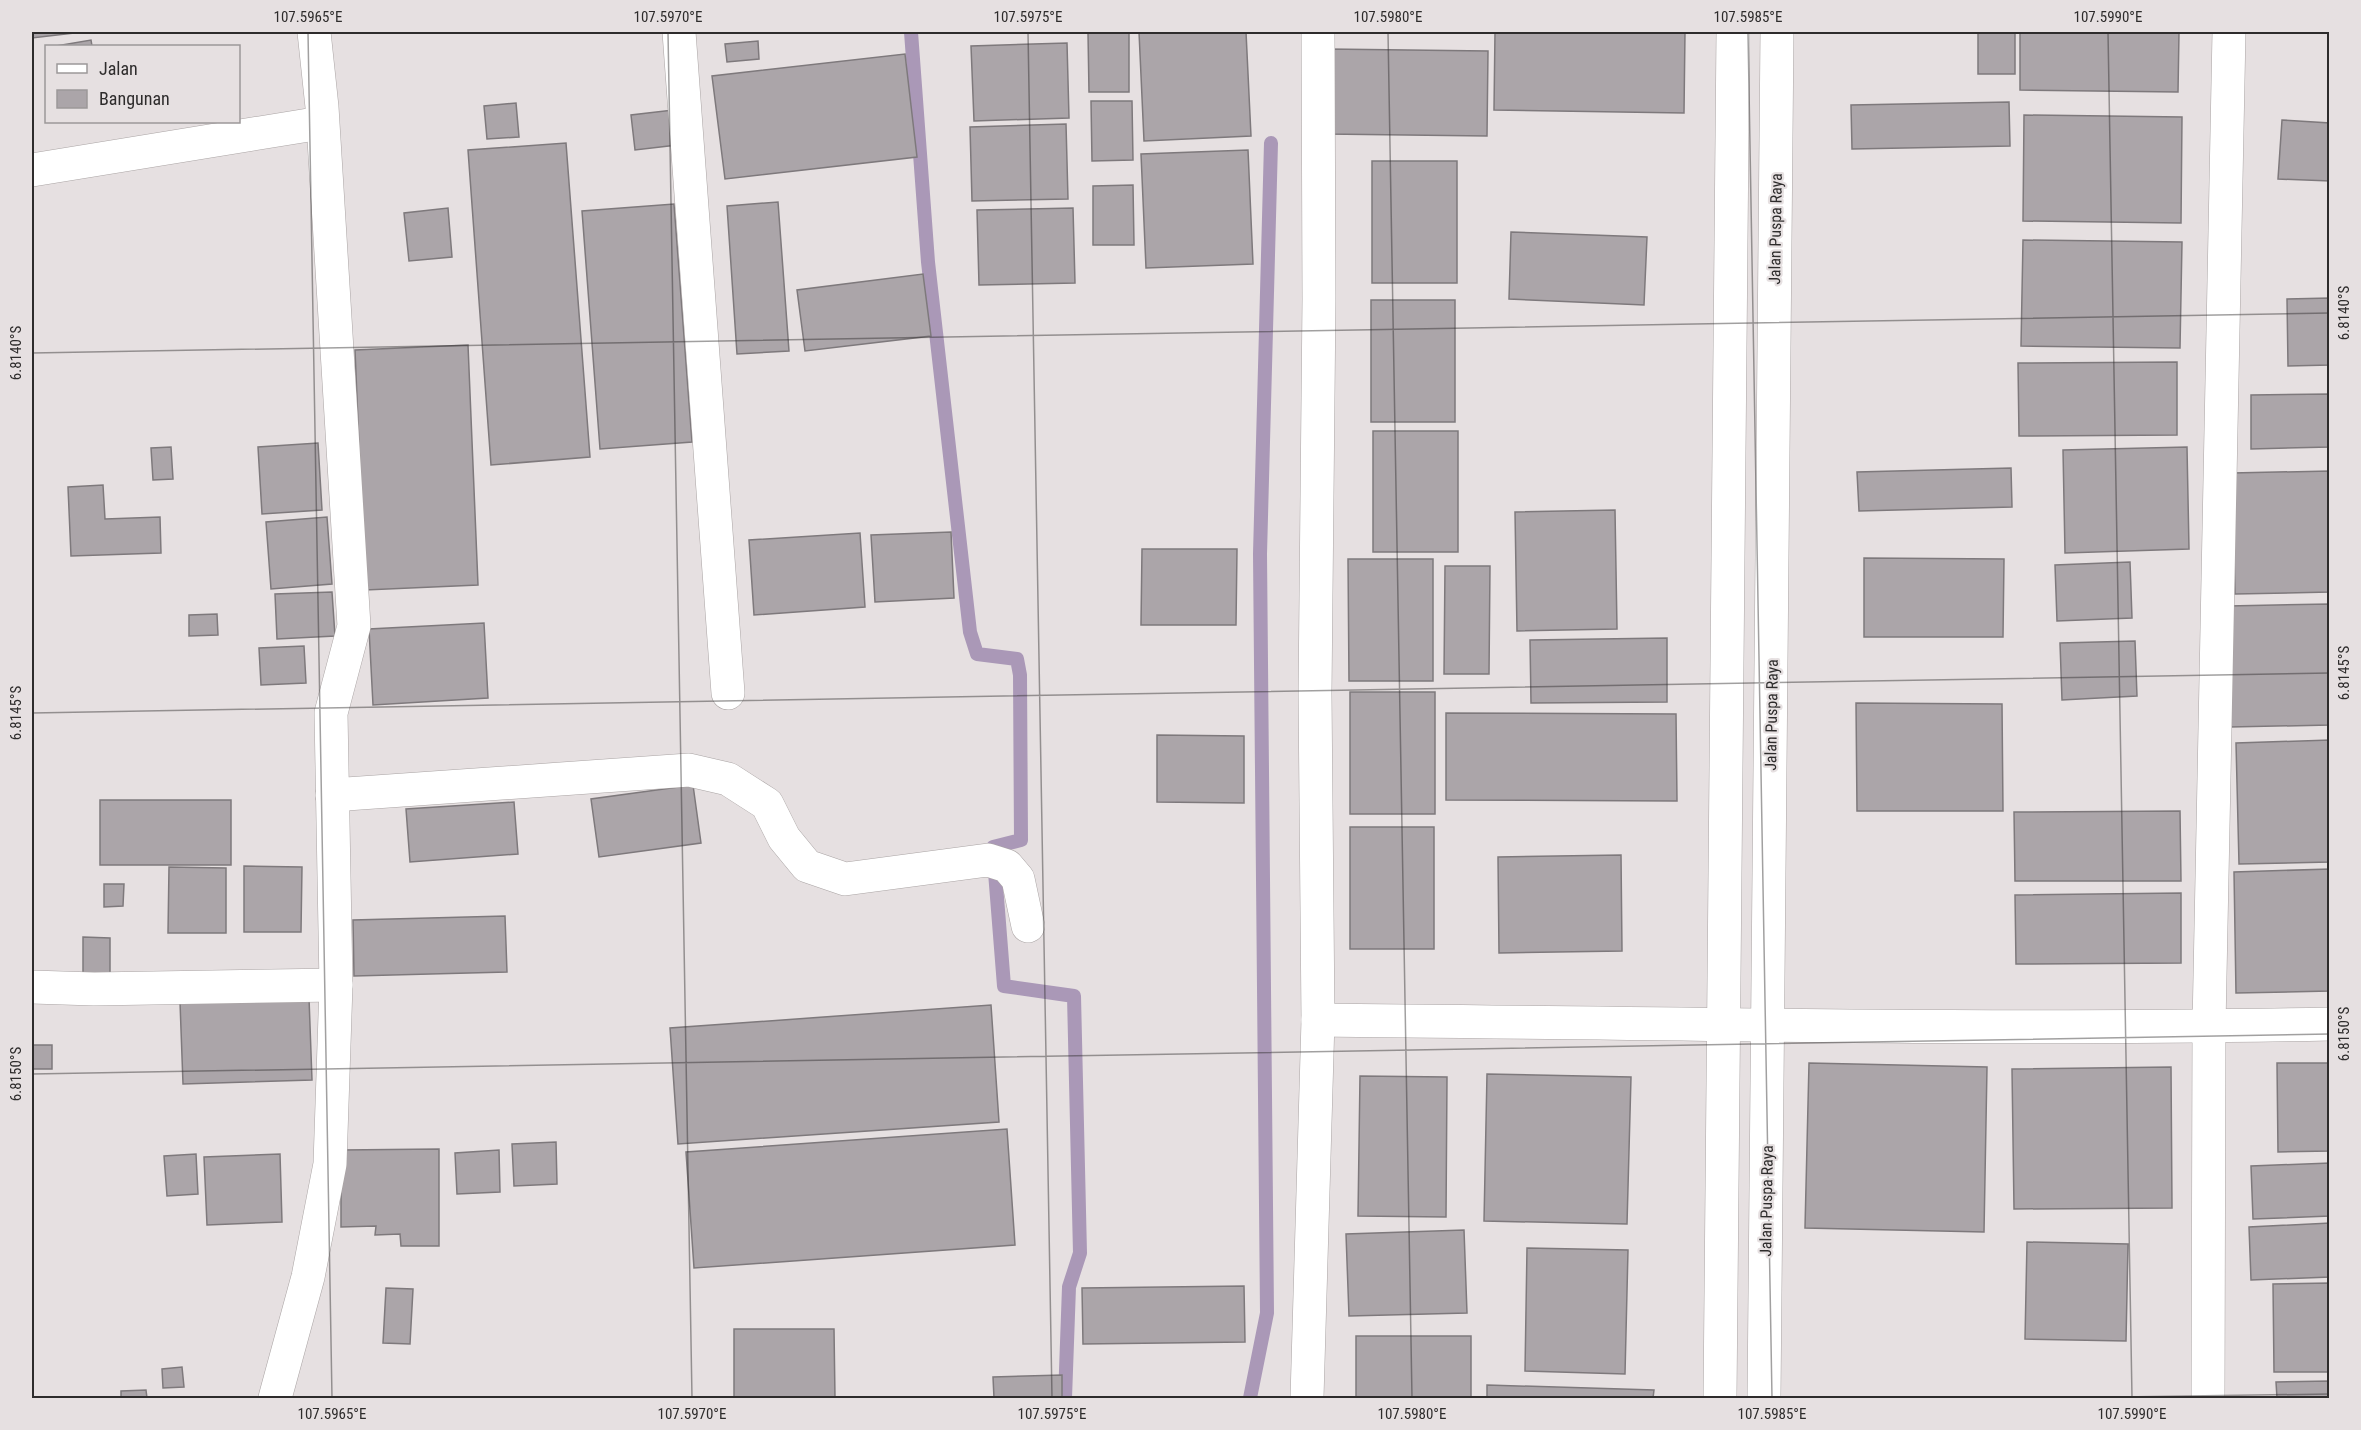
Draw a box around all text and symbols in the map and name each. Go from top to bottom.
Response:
text: 107.5965°E [274,8,342,26]
text: 107.5970°E [634,8,702,26]
text: 107.5975°E [994,8,1062,26]
text: 107.5980°E [1354,8,1422,26]
text: 107.5985°E [1714,8,1782,26]
text: 107.5990°E [2074,8,2142,26]
legend [45,45,240,123]
text: Jalan [99,58,138,79]
text: Bangunan [99,88,170,109]
street label: Jalan Puspa Raya [1765,173,1786,285]
text: 6.8140°S [2335,286,2353,340]
text: 6.8140°S [7,326,25,380]
text: 6.8145°S [2335,646,2353,700]
street label: Jalan Puspa Raya [1761,659,1782,771]
text: 6.8145°S [7,686,25,740]
text: 6.8150°S [2335,1007,2353,1061]
text: 6.8150°S [7,1047,25,1101]
street label: Jalan Puspa Raya [1756,1145,1777,1257]
text: 107.5965°E [298,1405,366,1423]
text: 107.5970°E [658,1405,726,1423]
text: 107.5975°E [1018,1405,1086,1423]
text: 107.5980°E [1378,1405,1446,1423]
text: 107.5985°E [1738,1405,1806,1423]
text: 107.5990°E [2098,1405,2166,1423]

